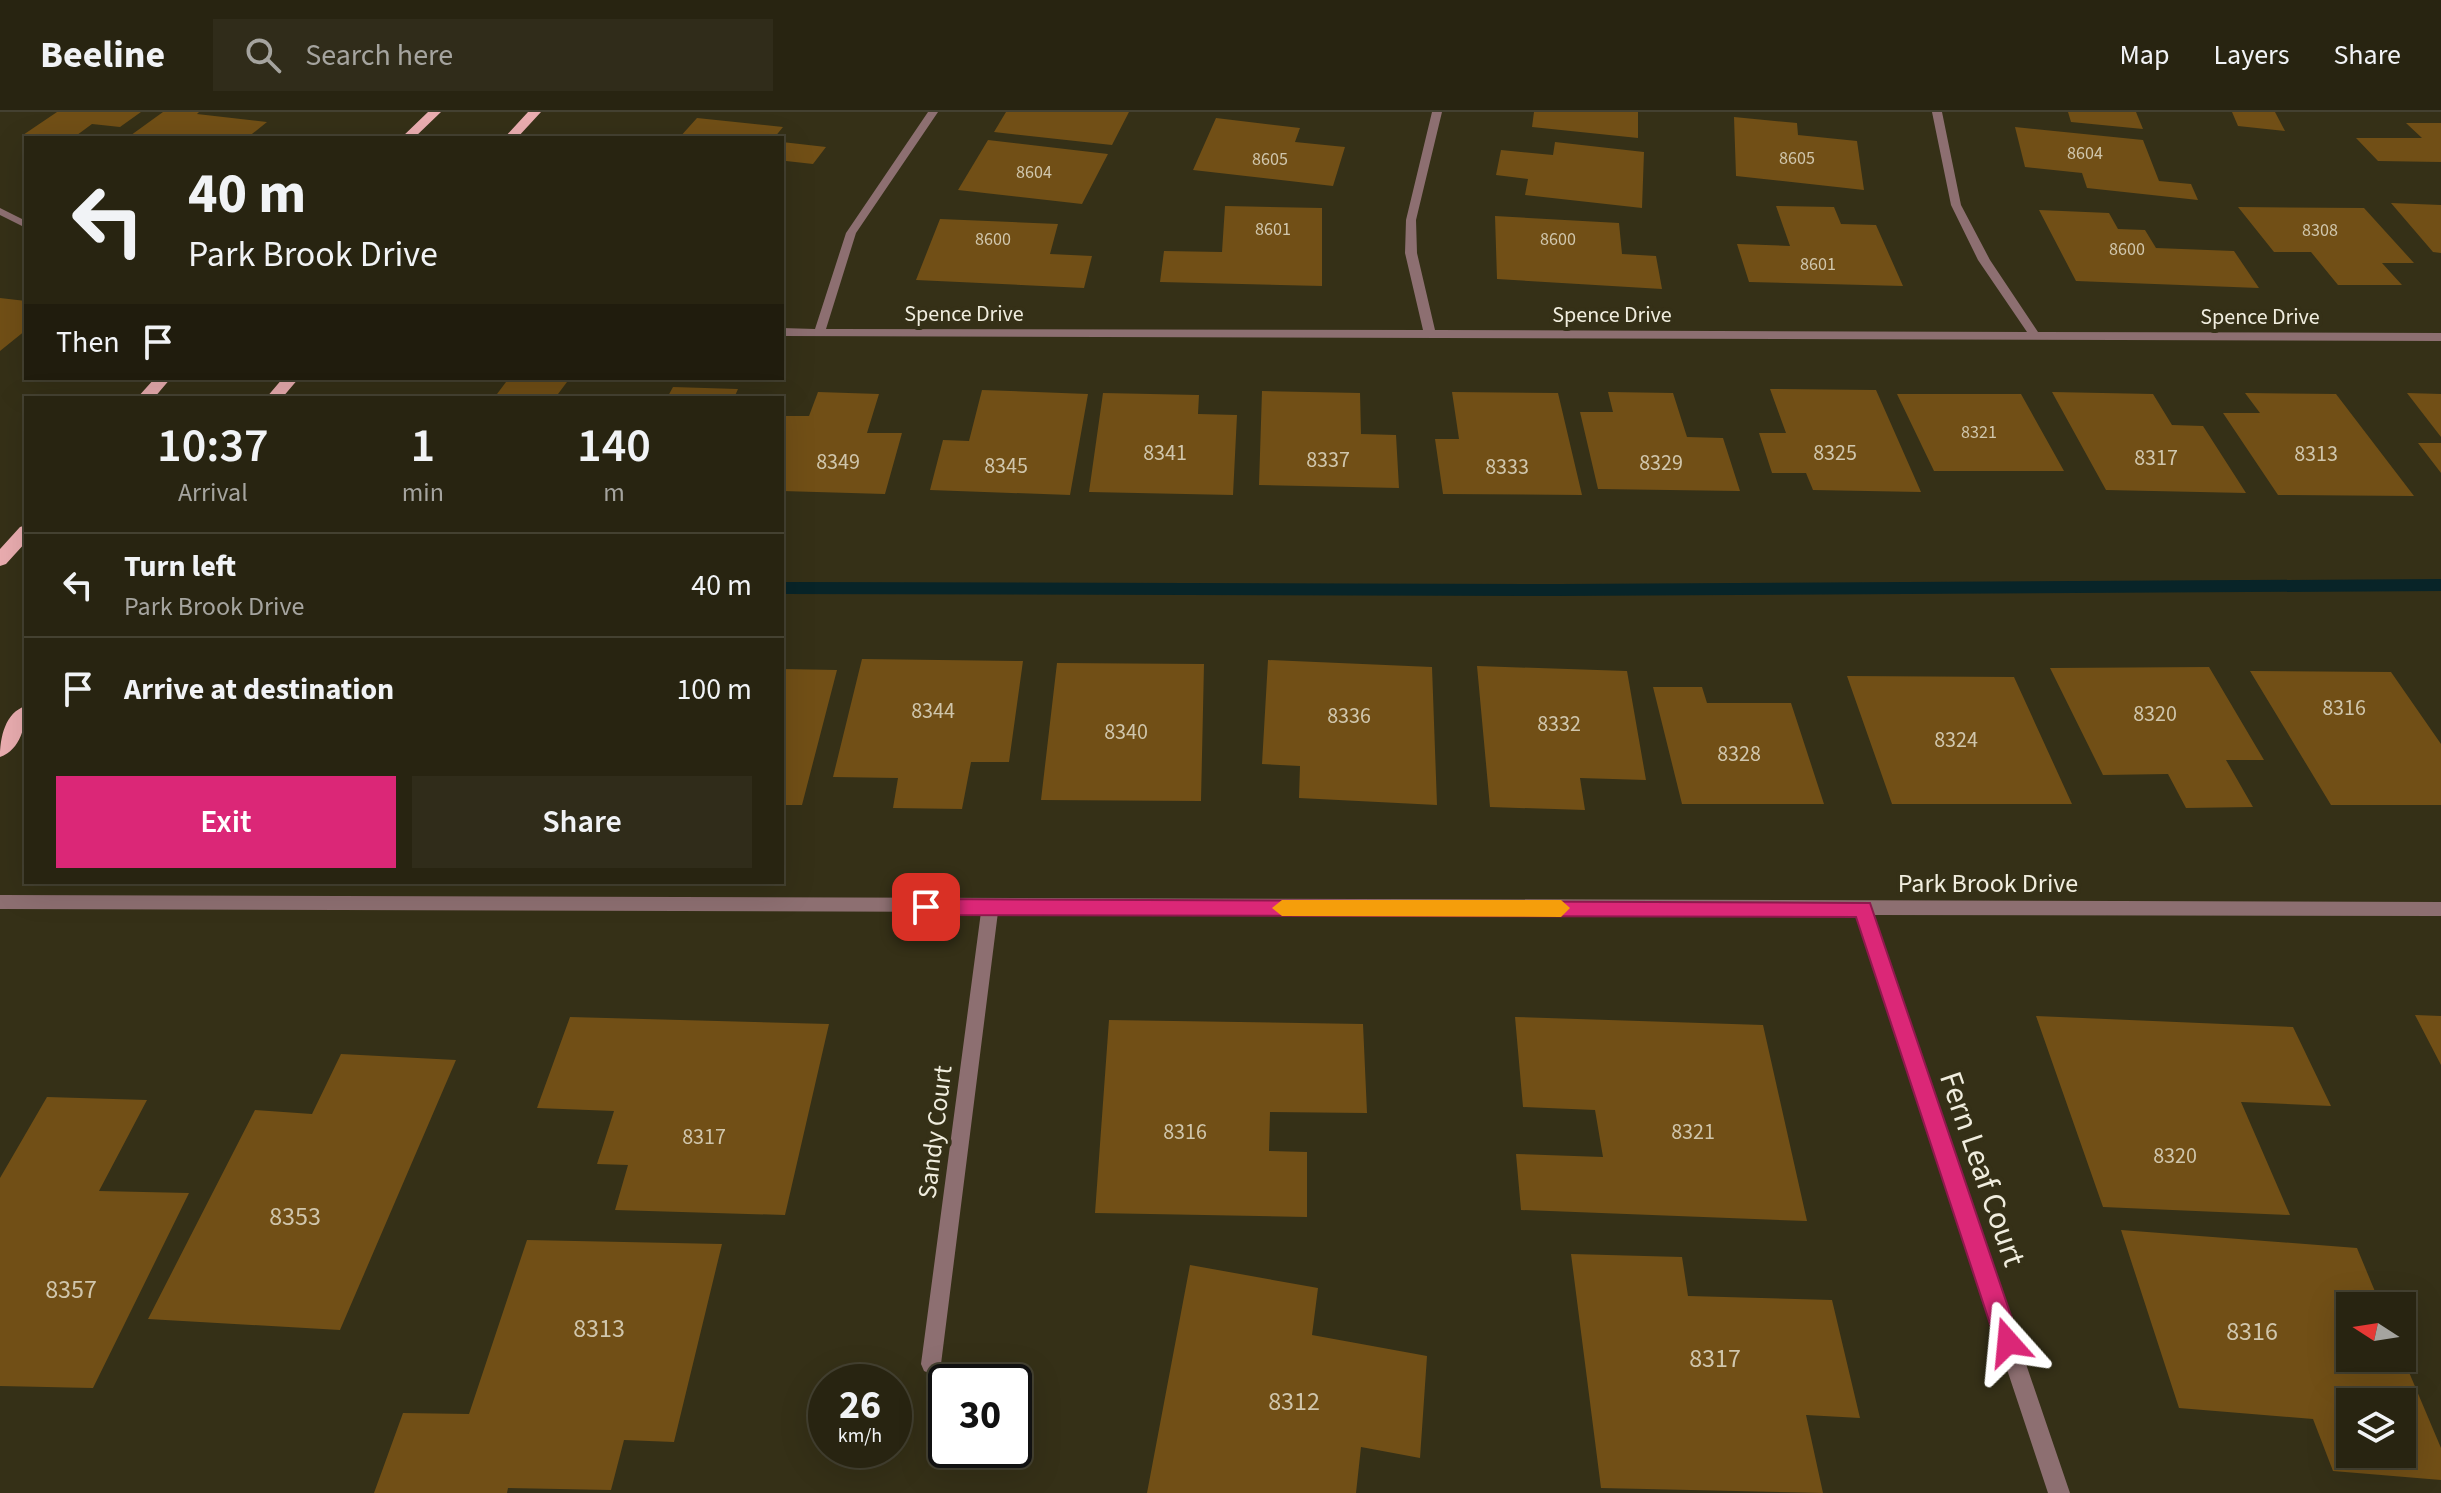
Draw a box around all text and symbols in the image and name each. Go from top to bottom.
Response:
search box [213,19,773,91]
text: Beeline [40,28,165,82]
icon: search [241,33,285,77]
text: Search here [305,34,453,77]
text: Map [2119,35,2169,75]
text: Layers [2213,35,2289,75]
text: Share [2333,35,2401,75]
house number: 8604 [2067,141,2103,166]
house number: 8605 [1779,146,1815,171]
house number: 8605 [1252,147,1288,172]
text: 40 m [188,155,306,234]
house number: 8604 [1016,160,1052,185]
icon: left [56,168,160,272]
house number: 8601 [1255,217,1291,242]
house number: 8308 [2302,218,2338,243]
house number: 8600 [975,227,1011,252]
house number: 8600 [1540,227,1576,252]
text: Park Brook Drive [188,229,438,280]
house number: 8600 [2109,237,2145,262]
house number: 8601 [1800,252,1836,277]
street label: Spence Drive [904,298,1024,330]
street label: Spence Drive [1552,299,1672,331]
street label: Spence Drive [2200,301,2320,333]
icon: arrive [136,320,180,364]
text: Then [56,321,120,364]
text: 10:37 [157,412,269,480]
text: 1 [411,412,435,480]
text: 140 [577,412,651,480]
house number: 8321 [1961,420,1997,445]
house number: 8341 [1143,437,1187,469]
house number: 8325 [1813,437,1857,469]
house number: 8313 [2294,438,2338,470]
house number: 8317 [2134,442,2178,474]
house number: 8337 [1306,444,1350,476]
house number: 8349 [816,446,860,478]
house number: 8329 [1639,447,1683,479]
house number: 8345 [984,450,1028,482]
house number: 8333 [1485,451,1529,483]
text: Arrival [178,474,248,511]
text: min [402,474,444,511]
text: m [603,474,625,511]
text: Turn left [124,545,236,588]
icon: left [56,563,100,607]
text: 40 m [691,564,752,607]
text: Park Brook Drive [124,588,304,625]
icon: arrive [56,667,100,711]
text: Arrive at destination [124,668,394,711]
text: 100 m [676,668,752,711]
house number: 8316 [2322,692,2366,724]
house number: 8344 [911,695,955,727]
house number: 8320 [2133,698,2177,730]
house number: 8336 [1327,700,1371,732]
house number: 8332 [1537,708,1581,740]
house number: 8340 [1104,716,1148,748]
house number: 8324 [1934,724,1978,756]
house number: 8328 [1717,738,1761,770]
button: Exit [56,776,396,868]
button: Share [412,776,752,868]
street label: Park Brook Drive [1898,865,2078,902]
pin [892,873,960,941]
icon: arrive [904,885,948,929]
street label: Sandy Court [908,1063,962,1201]
street label: Fern Leaf Court [1927,1065,2037,1273]
house number: 8316 [1163,1116,1207,1148]
house number: 8321 [1671,1116,1715,1148]
house number: 8317 [682,1121,726,1153]
house number: 8320 [2153,1140,2197,1172]
house number: 8353 [269,1198,321,1235]
house number: 8357 [45,1271,97,1308]
north arrow [2336,1292,2416,1372]
map controls [2336,1292,2416,1468]
position arrow [1966,1300,2050,1384]
house number: 8313 [573,1310,625,1347]
house number: 8316 [2226,1313,2278,1350]
house number: 8317 [1689,1340,1741,1377]
speed limit sign: 30 [928,1364,1032,1468]
text: 26 [839,1377,881,1434]
house number: 8312 [1268,1383,1320,1420]
button: layers [2336,1388,2416,1468]
text: km/h [838,1422,882,1450]

